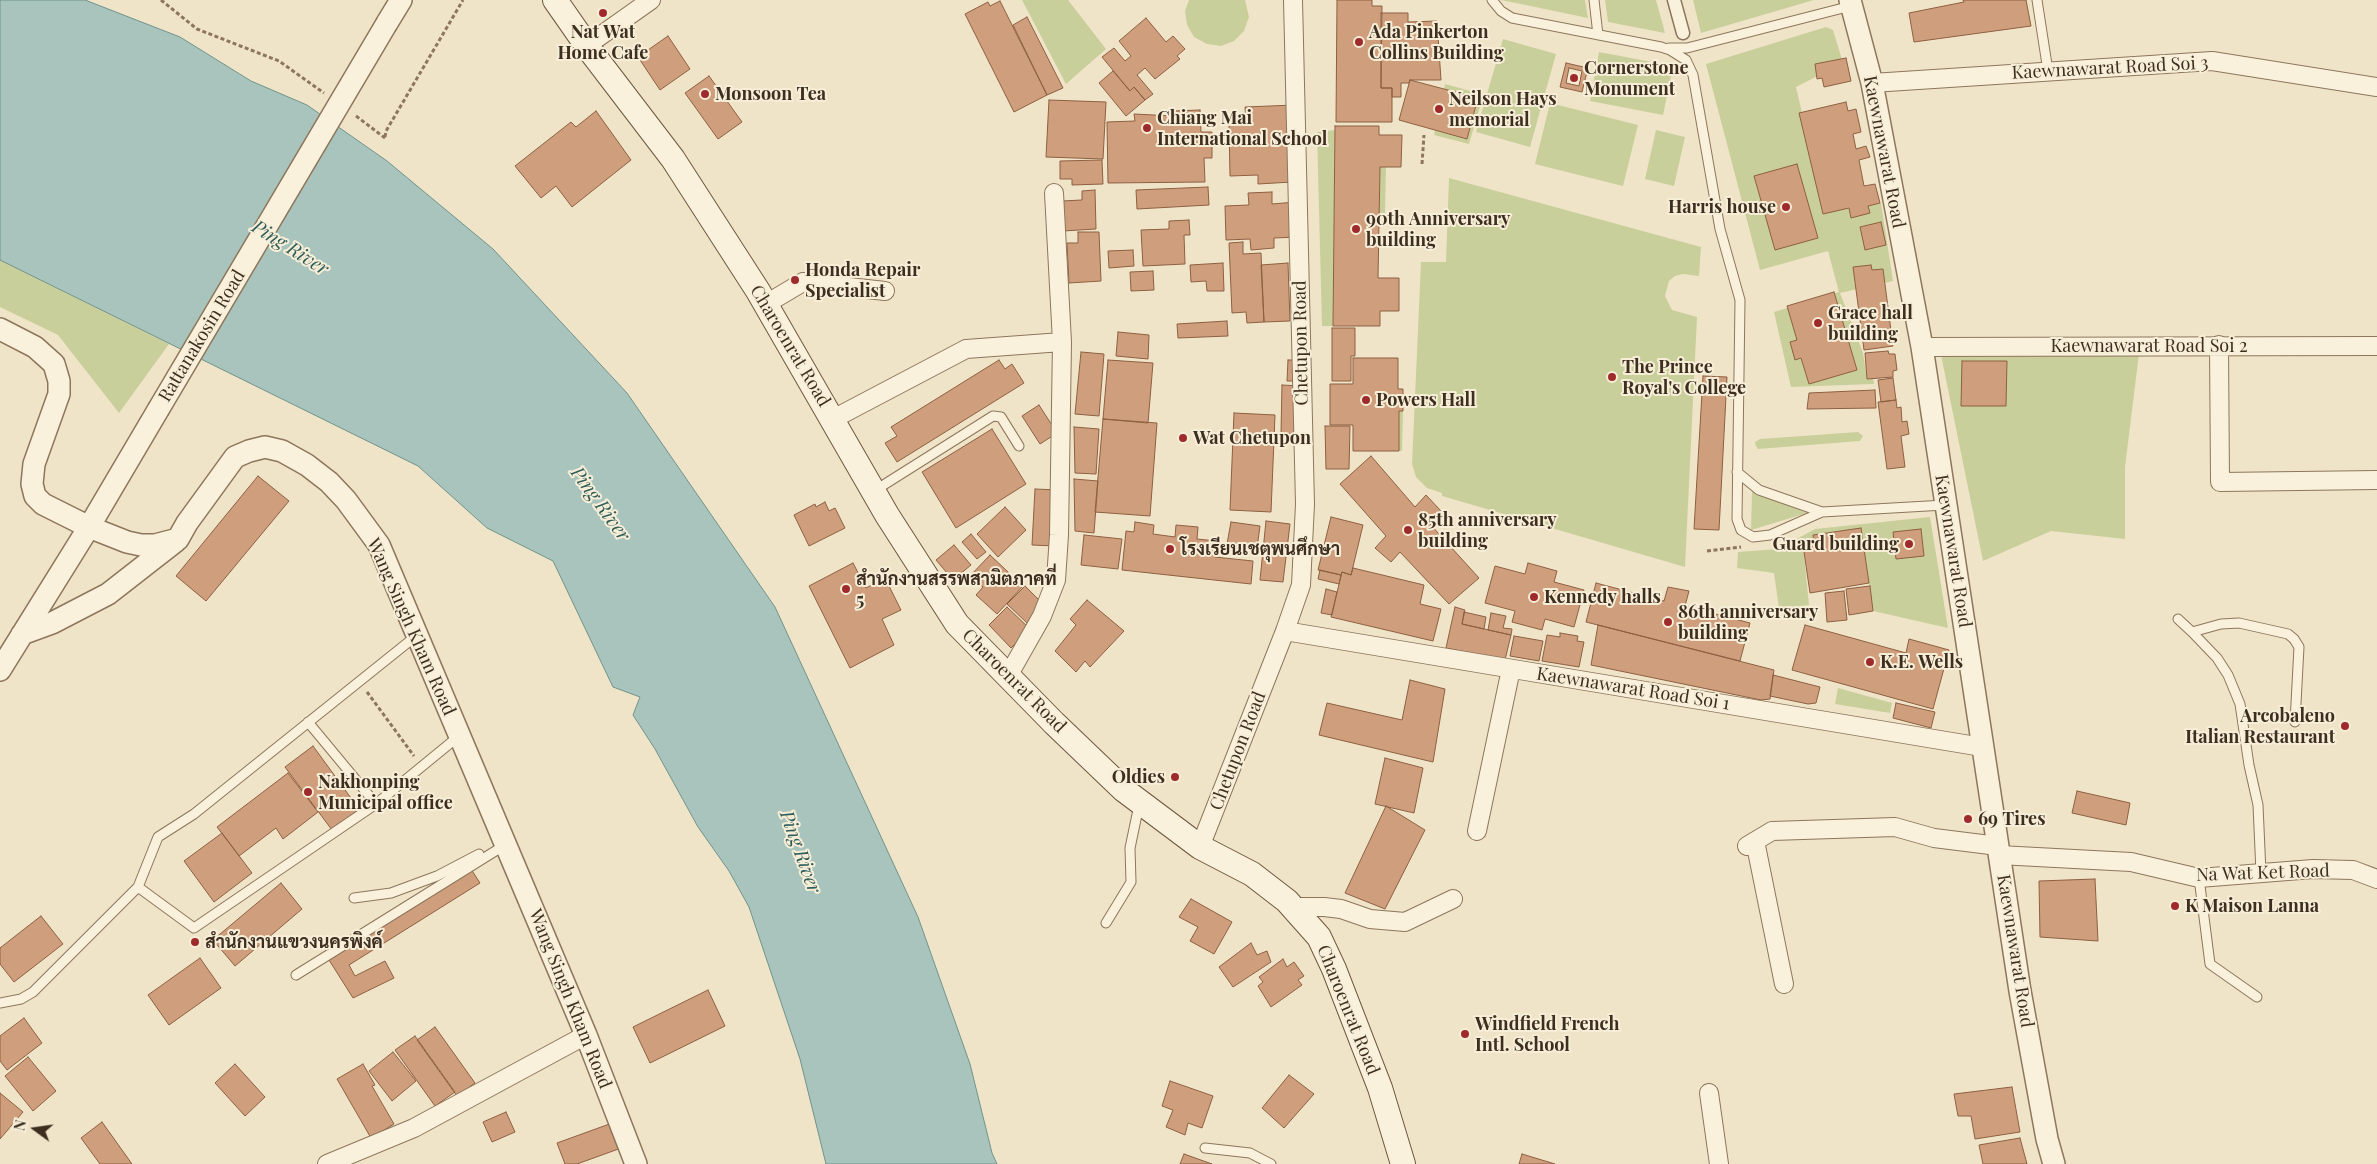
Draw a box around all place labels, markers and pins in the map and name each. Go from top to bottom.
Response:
marker: Nat Wat Home Cafe [597,7,609,19]
place label: Nat Wat Home Cafe [558,21,648,64]
place label: Ada Pinkerton Collins Building [1369,21,1504,64]
marker: Ada Pinkerton Collins Building [1353,36,1365,48]
place label: Cornerstone Monument [1584,57,1689,100]
marker: Cornerstone Monument [1568,72,1580,84]
place label: Monsoon Tea [715,83,826,105]
marker: Monsoon Tea [699,88,711,100]
place label: Neilson Hays memorial [1449,88,1557,130]
marker: Neilson Hays memorial [1433,103,1445,115]
place label: Chiang Mai International School [1157,107,1327,150]
marker: Chiang Mai International School [1141,122,1153,134]
place label: Harris house [1668,196,1776,218]
marker: Harris house [1780,201,1792,213]
place label: 90th Anniversary building [1366,208,1510,250]
marker: 90th Anniversary building [1350,223,1362,235]
place label: Honda Repair Specialist [805,259,920,302]
marker: Honda Repair Specialist [789,274,801,286]
place label: Grace hall building [1828,302,1913,344]
marker: Grace hall building [1812,317,1824,329]
place label: The Prince Royal's College [1622,356,1746,398]
marker: The Prince Royal's College [1606,371,1618,383]
place label: Powers Hall [1376,389,1476,411]
marker: Powers Hall [1360,394,1372,406]
place label: Wat Chetupon [1193,427,1311,449]
marker: Wat Chetupon [1177,432,1189,444]
place label: 85th anniversary building [1418,509,1556,552]
marker: 85th anniversary building [1402,524,1414,536]
place label: Guard building [1773,533,1899,555]
place label: โรงเรียนเชตุพนศึกษา [1180,538,1340,560]
marker: Guard building [1903,538,1915,550]
marker: โรงเรียนเชตุพนศึกษา [1164,543,1176,555]
place label: สำนักงานสรรพสามิตภาคที่ 5 [856,568,1057,610]
marker: สำนักงานสรรพสามิตภาคที่ 5 [840,583,852,595]
place label: Kennedy halls [1544,586,1661,608]
marker: Kennedy halls [1528,591,1540,603]
place label: 86th anniversary building [1678,601,1818,644]
marker: 86th anniversary building [1662,616,1674,628]
place label: K.E. Wells [1880,651,1963,673]
marker: K.E. Wells [1864,656,1876,668]
place label: Arcobaleno Italian Restaurant [2185,705,2335,748]
marker: Arcobaleno Italian Restaurant [2339,720,2351,732]
place label: Oldies [1112,766,1165,788]
place label: Nakhonping Municipal office [318,771,453,814]
marker: Oldies [1169,771,1181,783]
marker: Nakhonping Municipal office [302,786,314,798]
place label: 69 Tires [1978,808,2045,830]
marker: 69 Tires [1962,813,1974,825]
place label: K Maison Lanna [2185,895,2319,917]
marker: K Maison Lanna [2169,900,2181,912]
place label: สำนักงานแขวงนครพิงค์ [205,931,383,953]
marker: สำนักงานแขวงนครพิงค์ [189,936,201,948]
place label: Windfield French Intl. School [1475,1013,1619,1056]
marker: Windfield French Intl. School [1459,1028,1471,1040]

